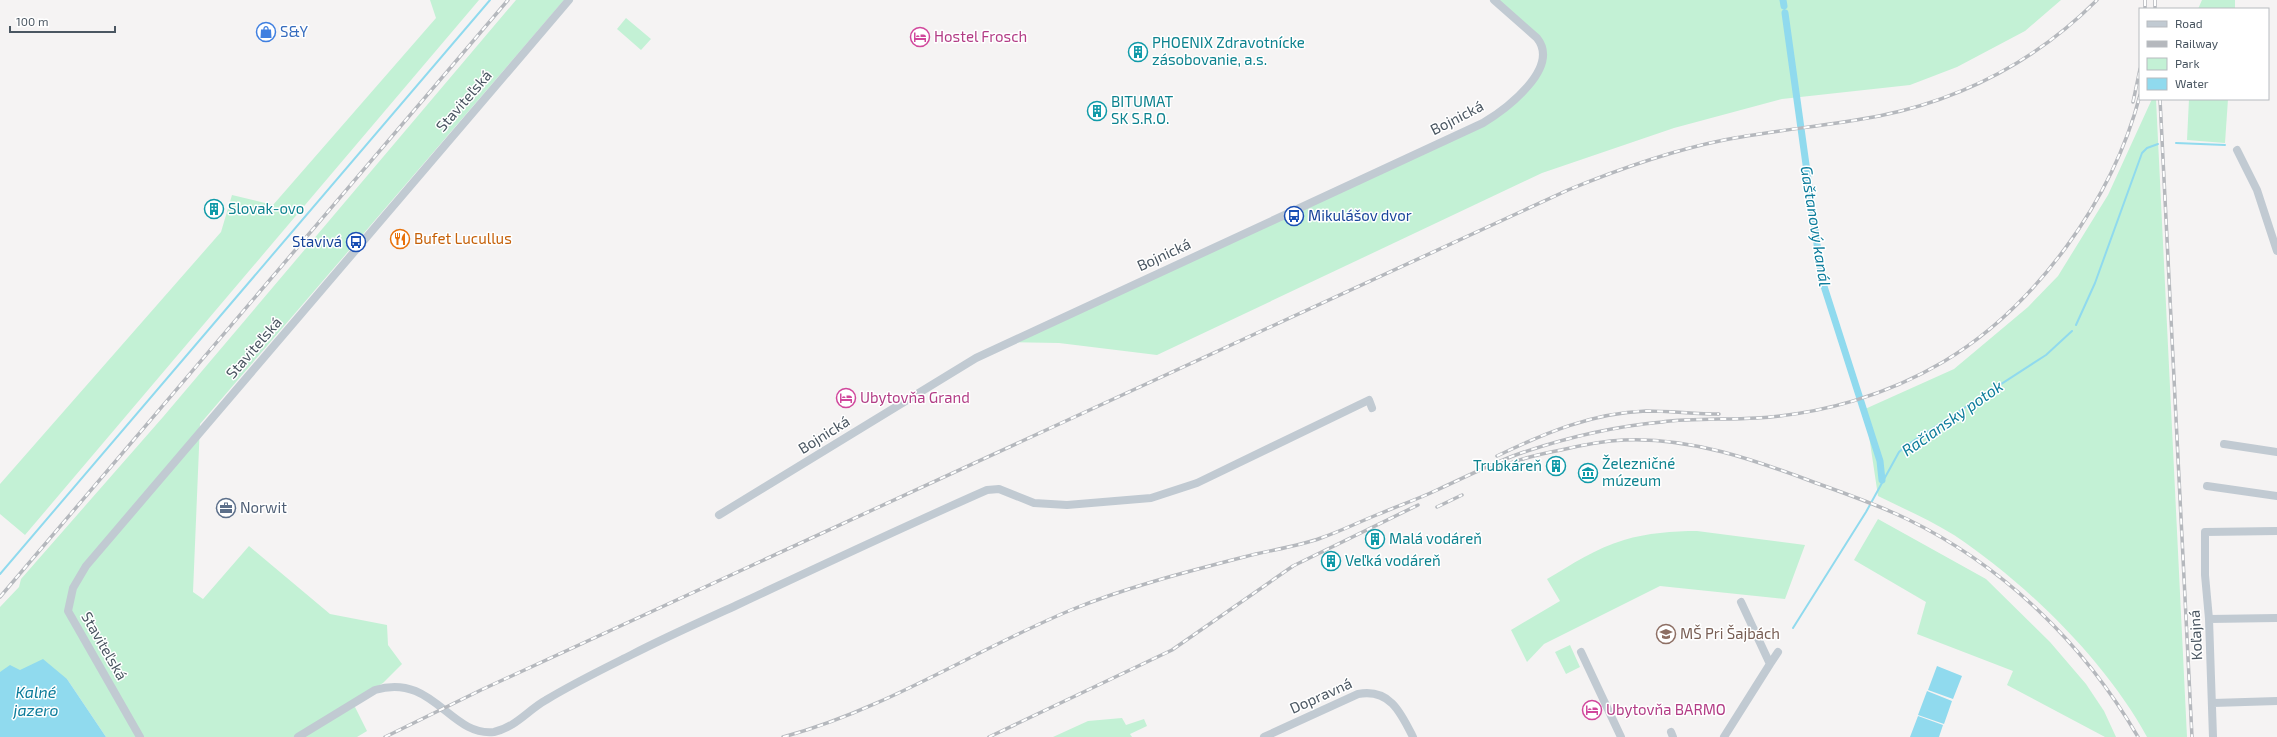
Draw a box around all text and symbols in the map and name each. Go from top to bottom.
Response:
scale bar [10,8,115,34]
legend [2139,8,2269,100]
text: 100 m [16,14,48,28]
text: Road [2175,16,2203,30]
shop icon: S&Y [255,21,277,43]
place label: S&Y [280,22,308,40]
hotel icon: Hostel Frosch [909,26,931,48]
place label: Hostel Frosch [934,27,1027,45]
place label: PHOENIX Zdravotnícke zásobovanie, a.s. [1152,33,1305,68]
text: Railway [2175,36,2219,50]
building icon: PHOENIX Zdravotnícke zásobovanie, a.s. [1127,41,1149,63]
text: Park [2175,56,2200,70]
street label: Staviteľská [432,66,495,135]
text: Water [2175,76,2209,90]
place label: BITUMAT SK S.R.O. [1111,92,1174,127]
street label: Bojnická [1427,96,1487,139]
building icon: BITUMAT SK S.R.O. [1086,100,1108,122]
water label: Gaštanový kanál [1797,164,1835,288]
building icon: Slovak-ovo [203,198,225,220]
place label: Slovak-ovo [228,199,304,217]
bus stop icon: Mikulášov dvor [1283,205,1305,227]
place label: Mikulášov dvor [1308,206,1412,224]
restaurant icon: Bufet Lucullus [389,228,411,250]
place label: Bufet Lucullus [414,229,512,247]
bus stop icon: Stavivá [345,231,367,253]
place label: Stavivá [292,232,342,250]
street label: Bojnická [1134,234,1194,275]
street label: Staviteľská [222,313,285,382]
water label: Račiansky potok [1897,376,2007,460]
hotel icon: Ubytovňa Grand [835,387,857,409]
place label: Ubytovňa Grand [860,388,970,406]
street label: Bojnická [794,411,853,458]
place label: Železničné múzeum [1602,454,1675,489]
building icon: Trubkáreň [1545,455,1567,477]
place label: Trubkáreň [1473,456,1542,474]
museum icon: Železničné múzeum [1577,462,1599,484]
office icon: Norwit [215,497,237,519]
place label: Norwit [240,498,287,516]
building icon: Malá vodáreň [1364,528,1386,550]
place label: Malá vodáreň [1389,529,1482,547]
building icon: Veľká vodáreň [1320,550,1342,572]
place label: Veľká vodáreň [1345,551,1441,569]
street label: Staviteľská [78,608,132,683]
street label: Koľajná [2185,609,2206,661]
school or university icon: MŠ Pri Šajbách [1655,623,1677,645]
place label: MŠ Pri Šajbách [1680,624,1780,643]
street label: Dopravná [1287,673,1355,717]
water label: Kalné jazero [13,682,59,720]
hotel icon: Ubytovňa BARMO [1581,699,1603,721]
place label: Ubytovňa BARMO [1606,700,1726,718]

